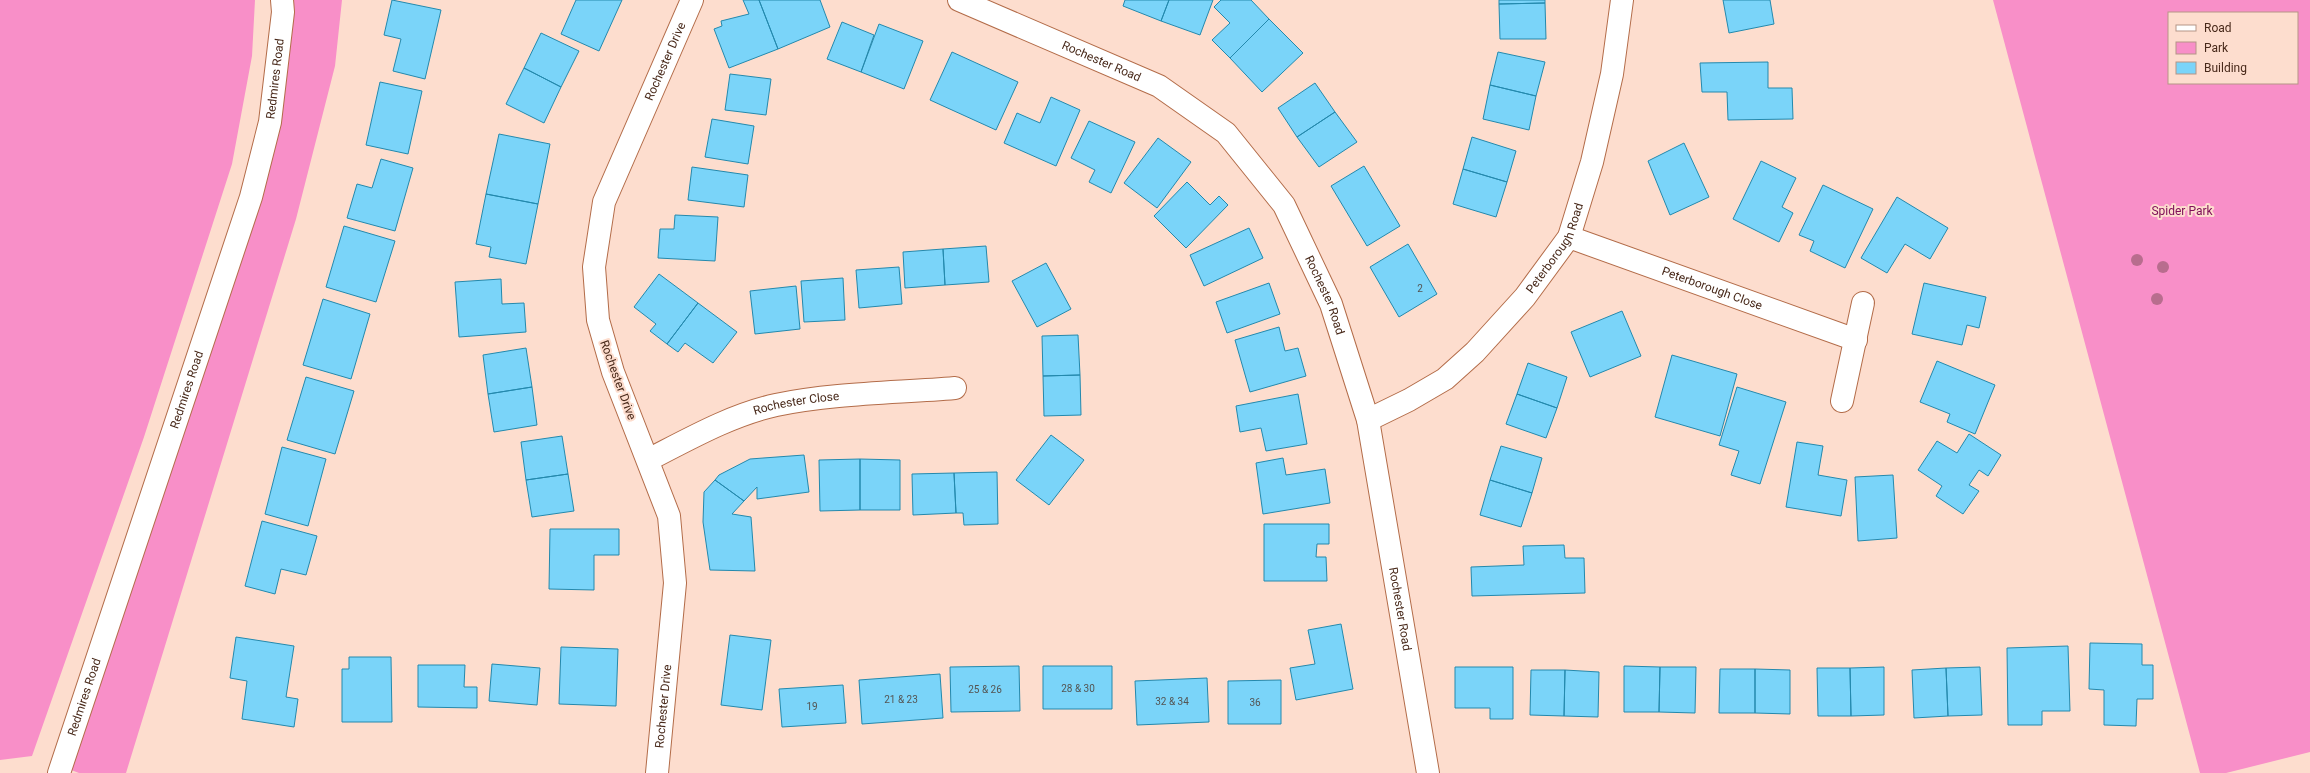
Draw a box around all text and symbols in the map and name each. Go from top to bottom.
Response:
legend [2168,12,2298,84]
street label: Rochester Drive [642,20,688,103]
text: Road [2204,21,2232,35]
street label: Redmires Road [263,38,287,120]
street label: Rochester Road [1060,38,1143,84]
text: Park [2204,41,2229,55]
text: Building [2204,61,2247,75]
street label: Peterborough Road [1523,201,1586,296]
park label: Spider Park [2151,204,2213,218]
street label: Rochester Road [1302,253,1347,336]
street label: Peterborough Close [1660,264,1764,313]
house number: 2 [1417,283,1423,294]
street label: Rochester Drive [597,338,639,422]
street label: Redmires Road [167,349,206,430]
street label: Rochester Close [751,389,840,418]
street label: Rochester Road [1386,566,1414,652]
street label: Redmires Road [65,656,104,738]
street label: Rochester Drive [652,664,674,749]
house number: 28 & 30 [1061,683,1095,694]
house number: 25 & 26 [968,684,1002,695]
house number: 21 & 23 [884,694,918,705]
house number: 32 & 34 [1155,696,1189,707]
house number: 36 [1249,697,1261,708]
house number: 19 [806,701,818,712]

